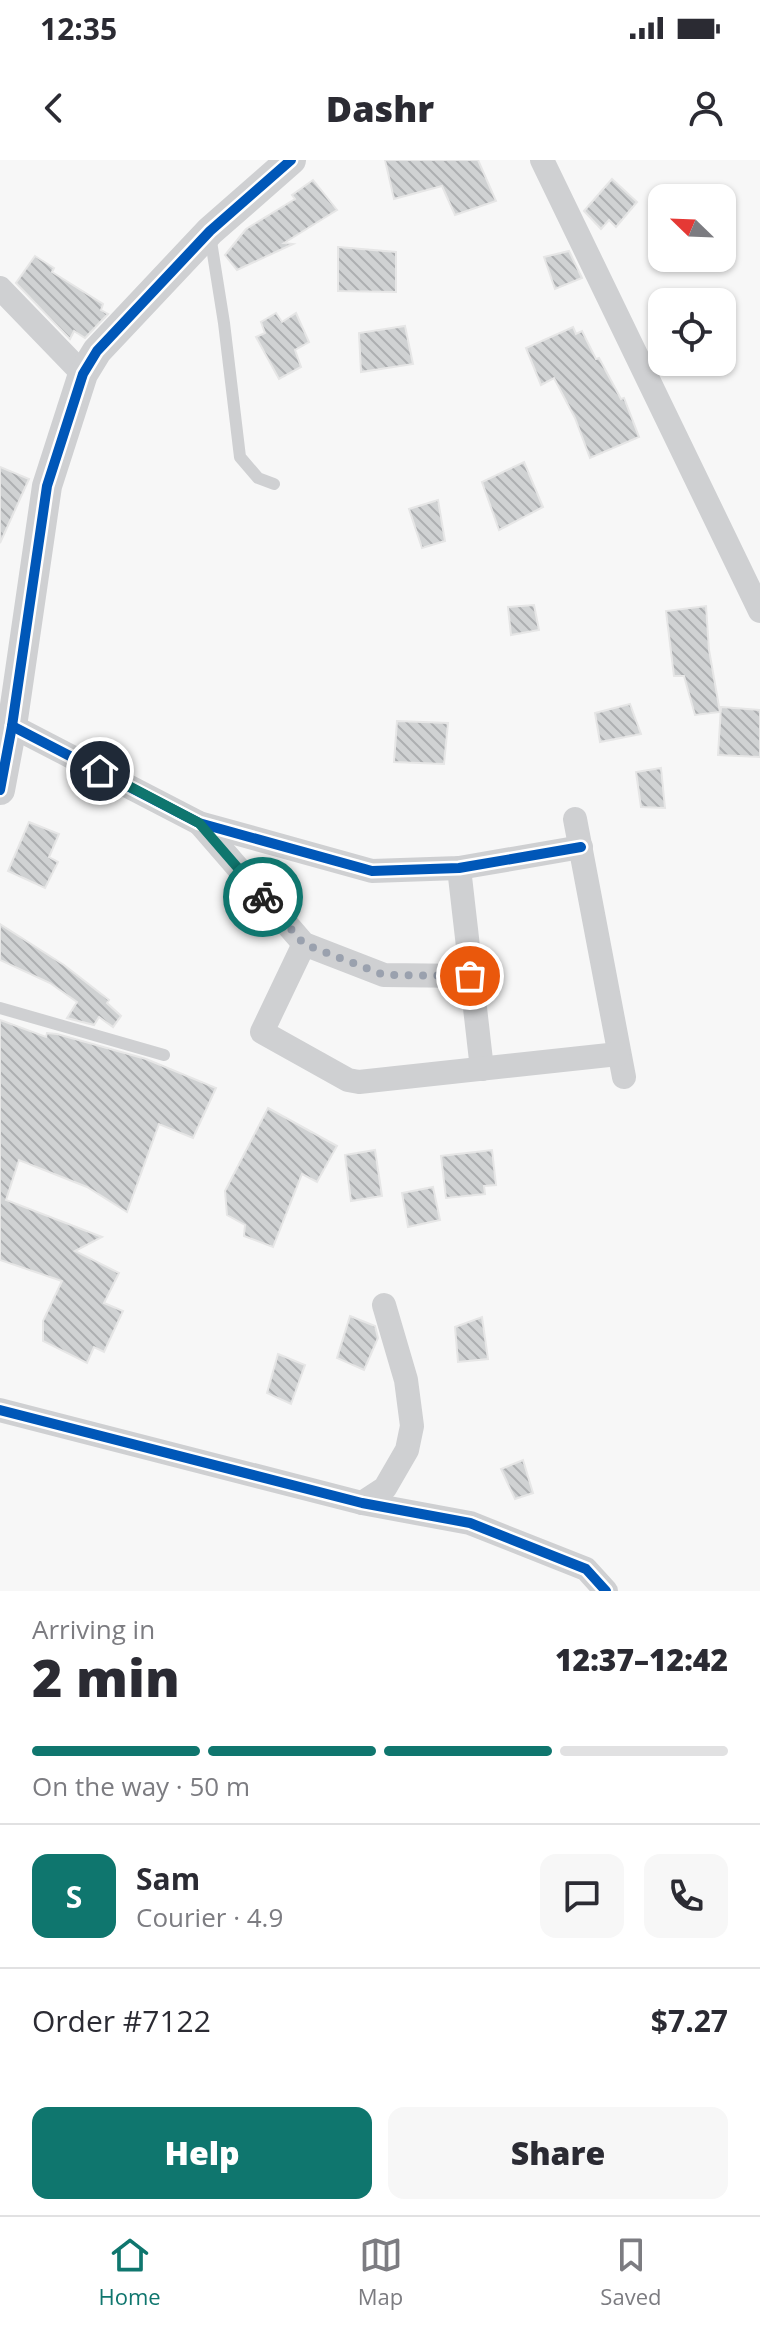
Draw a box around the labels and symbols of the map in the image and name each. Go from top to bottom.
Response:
north arrow [648,184,736,272]
pin [66,737,134,805]
courier [223,857,303,937]
pin [436,942,504,1010]

